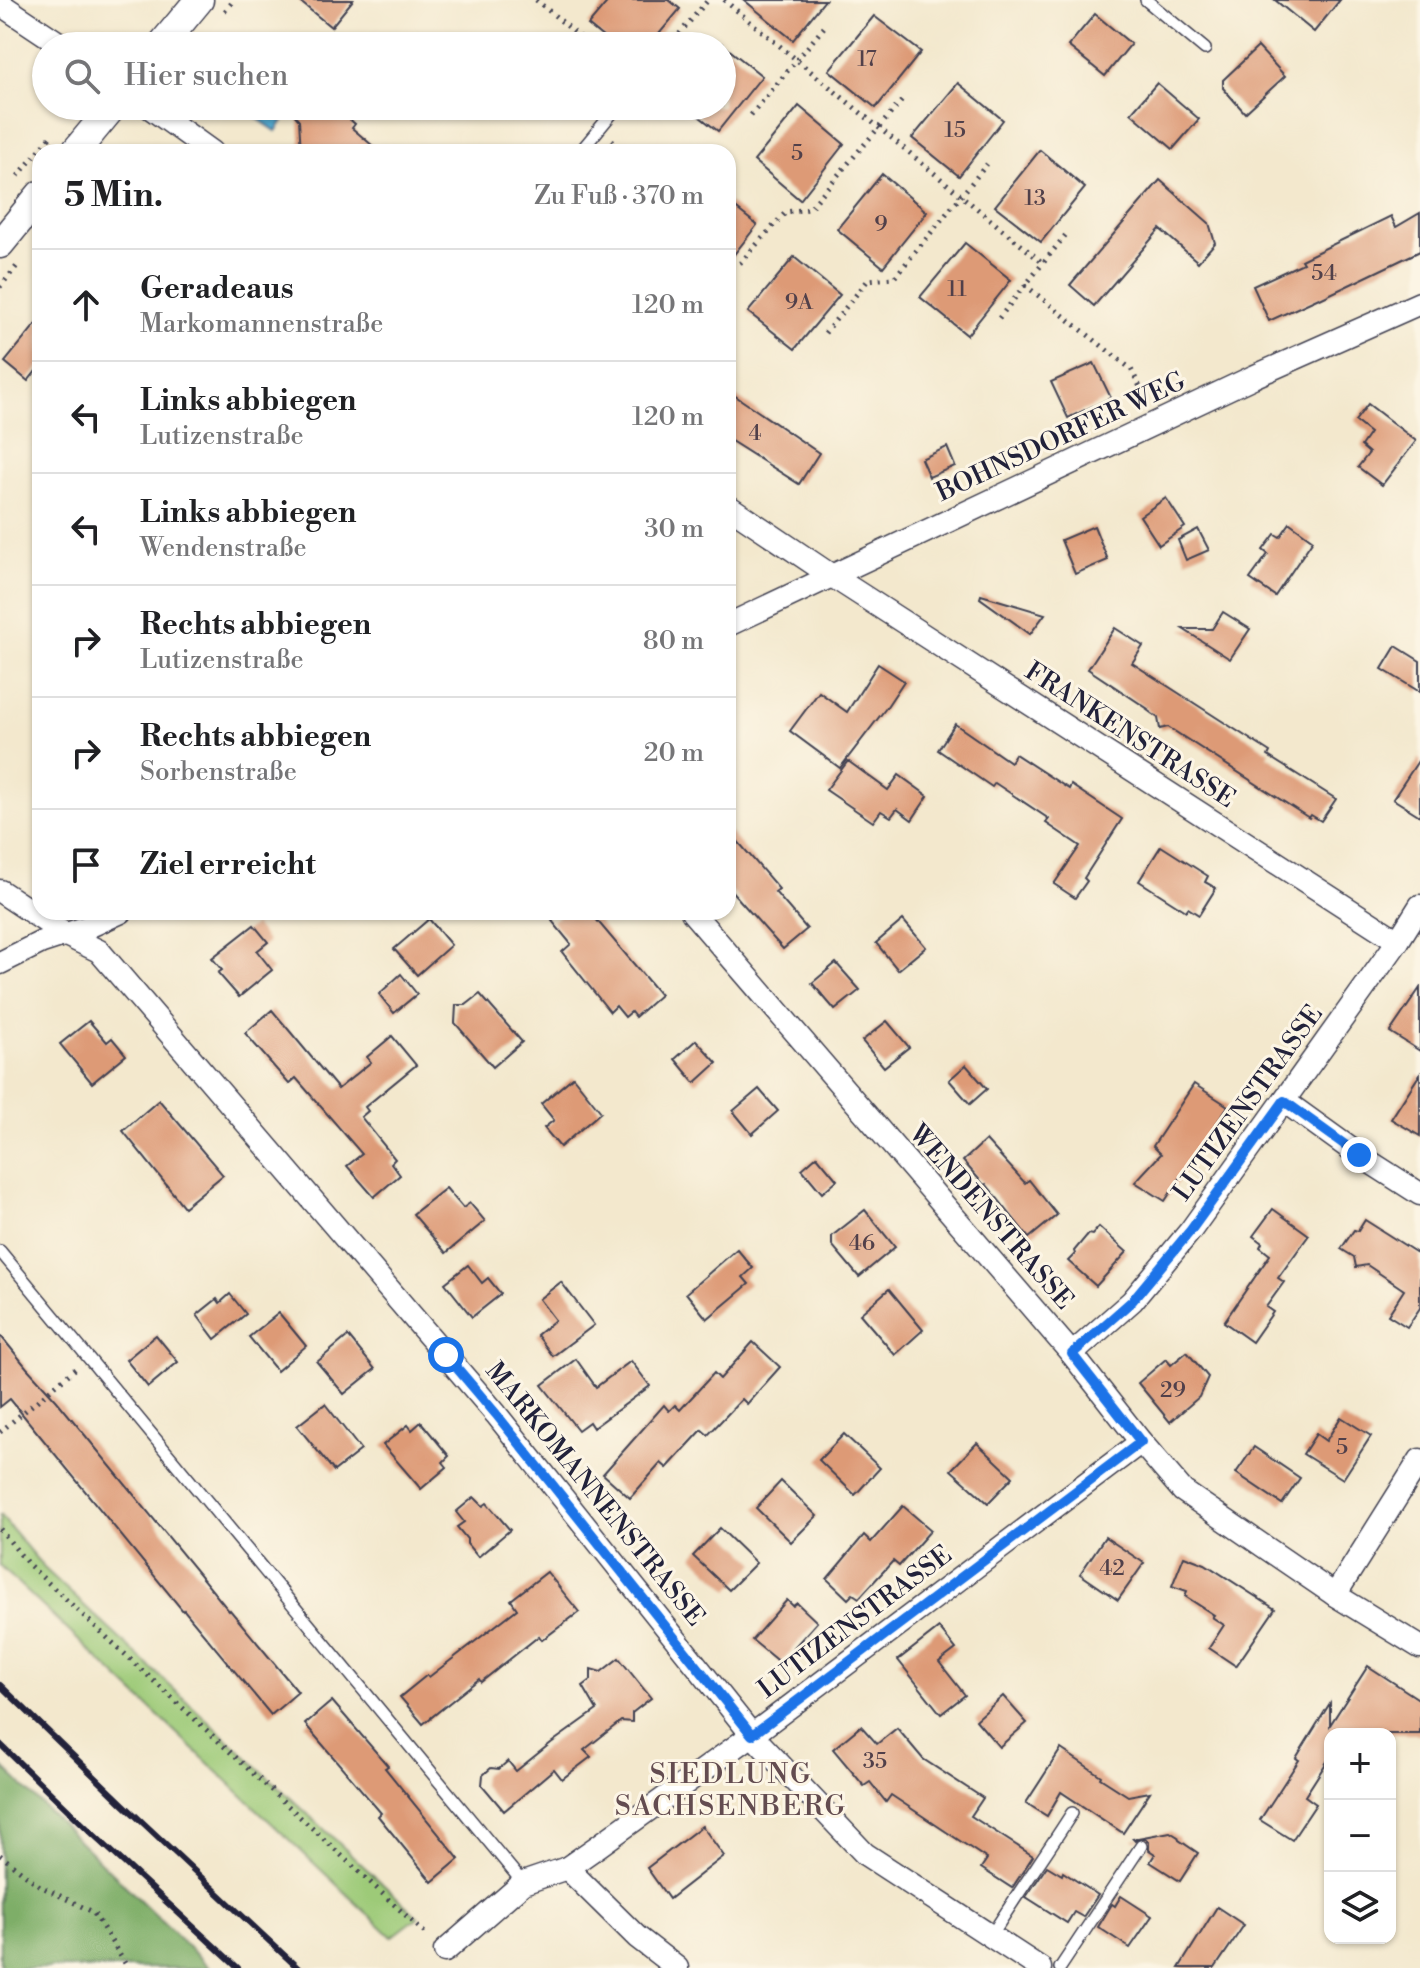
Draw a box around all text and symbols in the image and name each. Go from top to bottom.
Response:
search box [32,32,736,120]
house number: 17 [857,46,877,73]
icon: search [60,54,104,98]
text: Hier suchen [124,57,288,95]
house number: 15 [944,117,966,144]
house number: 5 [791,140,803,167]
text: 5 Min. [64,175,163,217]
text: Zu Fuß · 370 m [534,180,704,212]
house number: 13 [1024,185,1046,212]
house number: 9 [874,211,888,238]
house number: 54 [1311,260,1337,287]
text: Geradeaus [140,270,294,308]
house number: 11 [947,276,967,303]
icon: ahead [64,283,108,327]
text: 120 m [632,289,704,321]
house number: 9A [785,289,814,316]
text: Markomannenstraße [140,308,383,340]
street label: BOHNSDORFER WEG [931,365,1191,509]
text: Links abbiegen [140,382,356,420]
icon: left [64,395,108,439]
text: 120 m [632,401,704,433]
text: Lutizenstraße [140,420,304,452]
house number: 4 [748,420,762,447]
text: Links abbiegen [140,494,356,532]
icon: left [64,507,108,551]
text: 30 m [644,513,704,545]
text: Wendenstraße [140,532,307,564]
text: Rechts abbiegen [140,606,371,644]
icon: right [64,619,108,663]
text: 80 m [643,625,704,657]
text: Lutizenstraße [140,644,304,676]
street label: FRANKENSTRASSE [1019,655,1241,815]
text: Rechts abbiegen [140,718,371,756]
icon: right [64,731,108,775]
text: 20 m [644,737,704,769]
text: Sorbenstraße [140,756,297,788]
icon: arrive [64,843,108,887]
text: Ziel erreicht [140,846,316,884]
street label: LUTIZENSTRASSE [1166,999,1330,1207]
street label: WENDENSTRASSE [901,1117,1080,1316]
route end [1341,1137,1377,1173]
house number: 46 [849,1230,875,1257]
route start [428,1337,464,1373]
street label: MARKOMANNENSTRASSE [479,1356,711,1632]
house number: 29 [1160,1377,1186,1404]
house number: 5 [1336,1434,1348,1461]
street label: LUTIZENSTRASSE [752,1539,958,1705]
house number: 42 [1099,1555,1125,1582]
map controls [1324,1728,1396,1944]
button: + [1324,1728,1396,1800]
house number: 35 [863,1748,887,1775]
district label: SIEDLUNG SACHSENBERG [615,1757,847,1824]
button: − [1324,1800,1396,1872]
button: layers [1324,1872,1396,1944]

